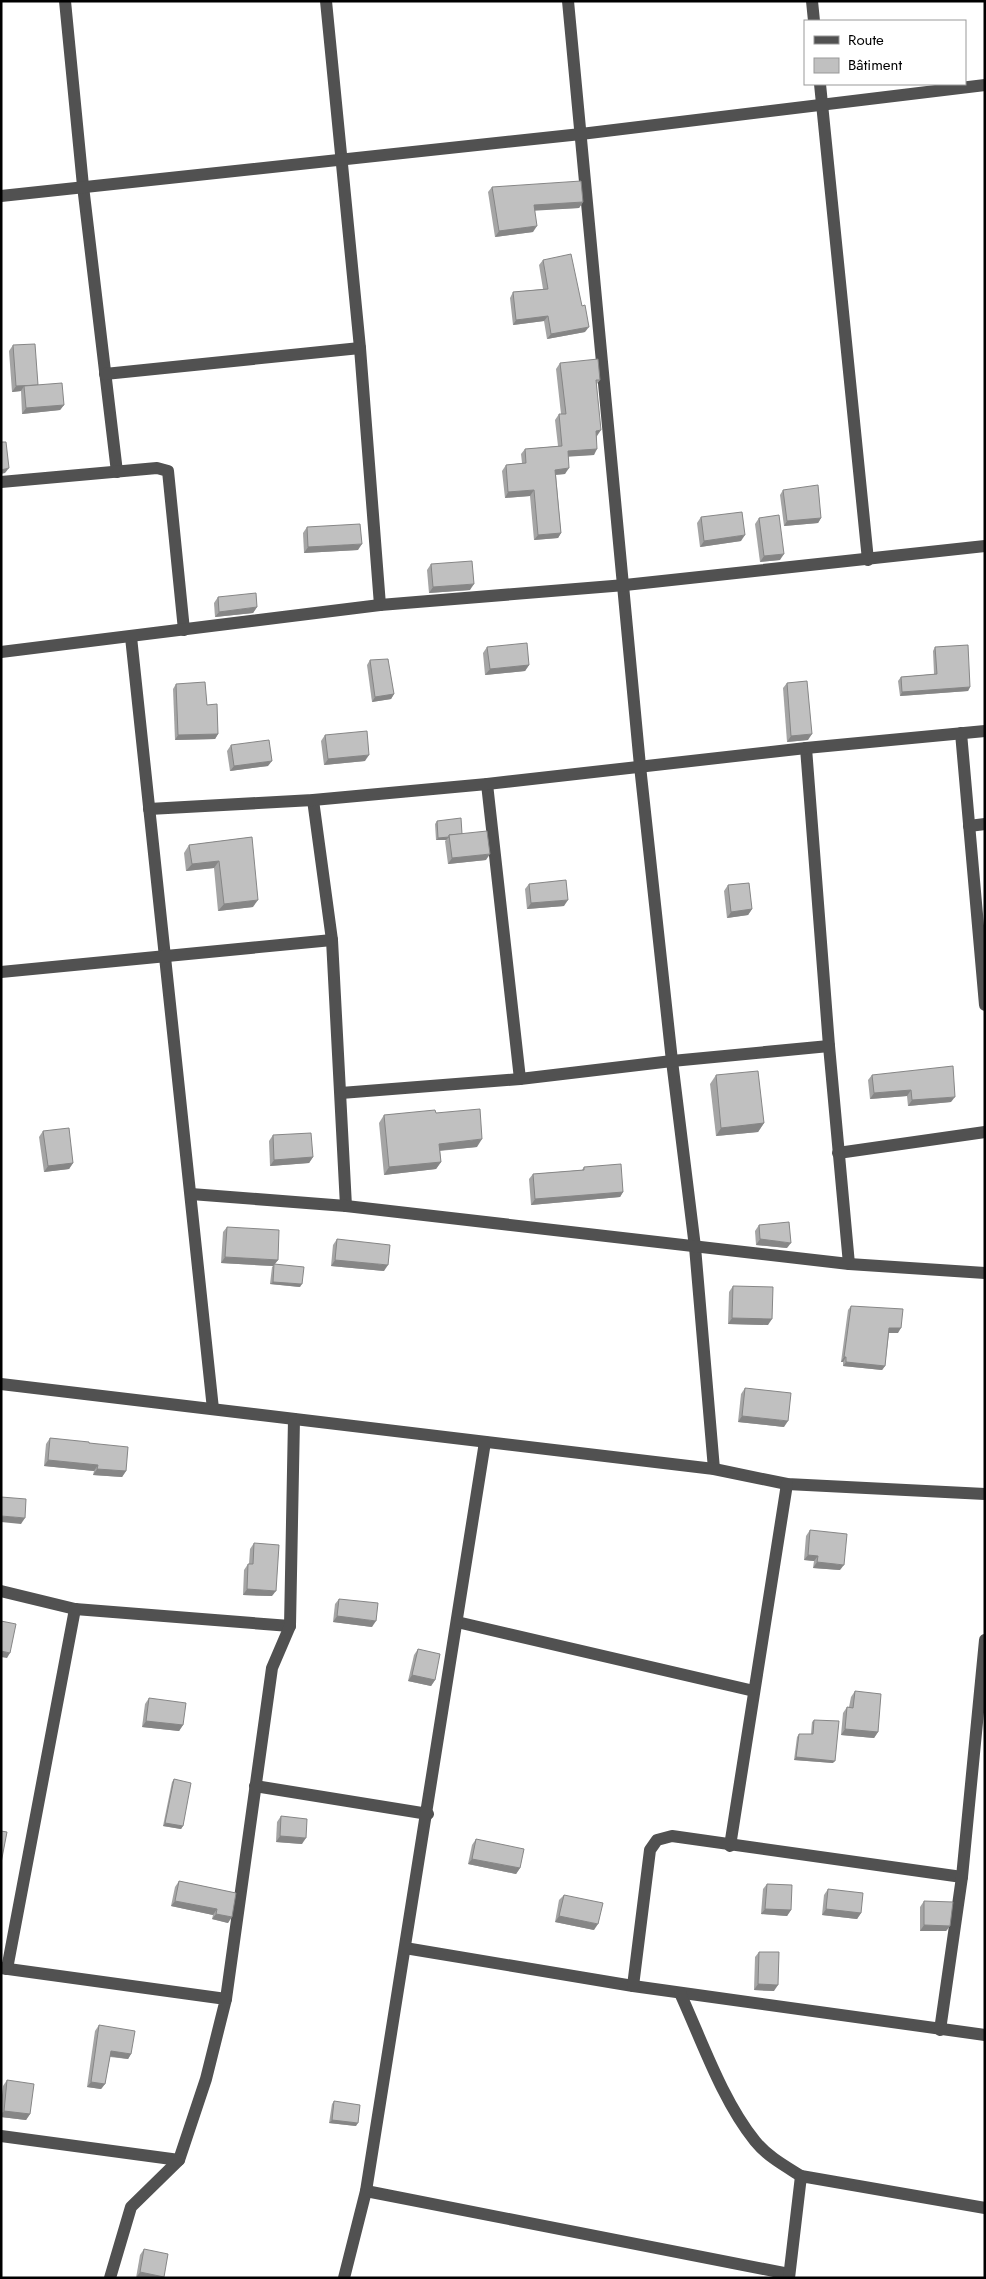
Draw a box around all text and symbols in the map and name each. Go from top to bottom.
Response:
legend [804,20,966,85]
text: Route [848,29,884,51]
text: Bâtiment [848,54,902,76]

